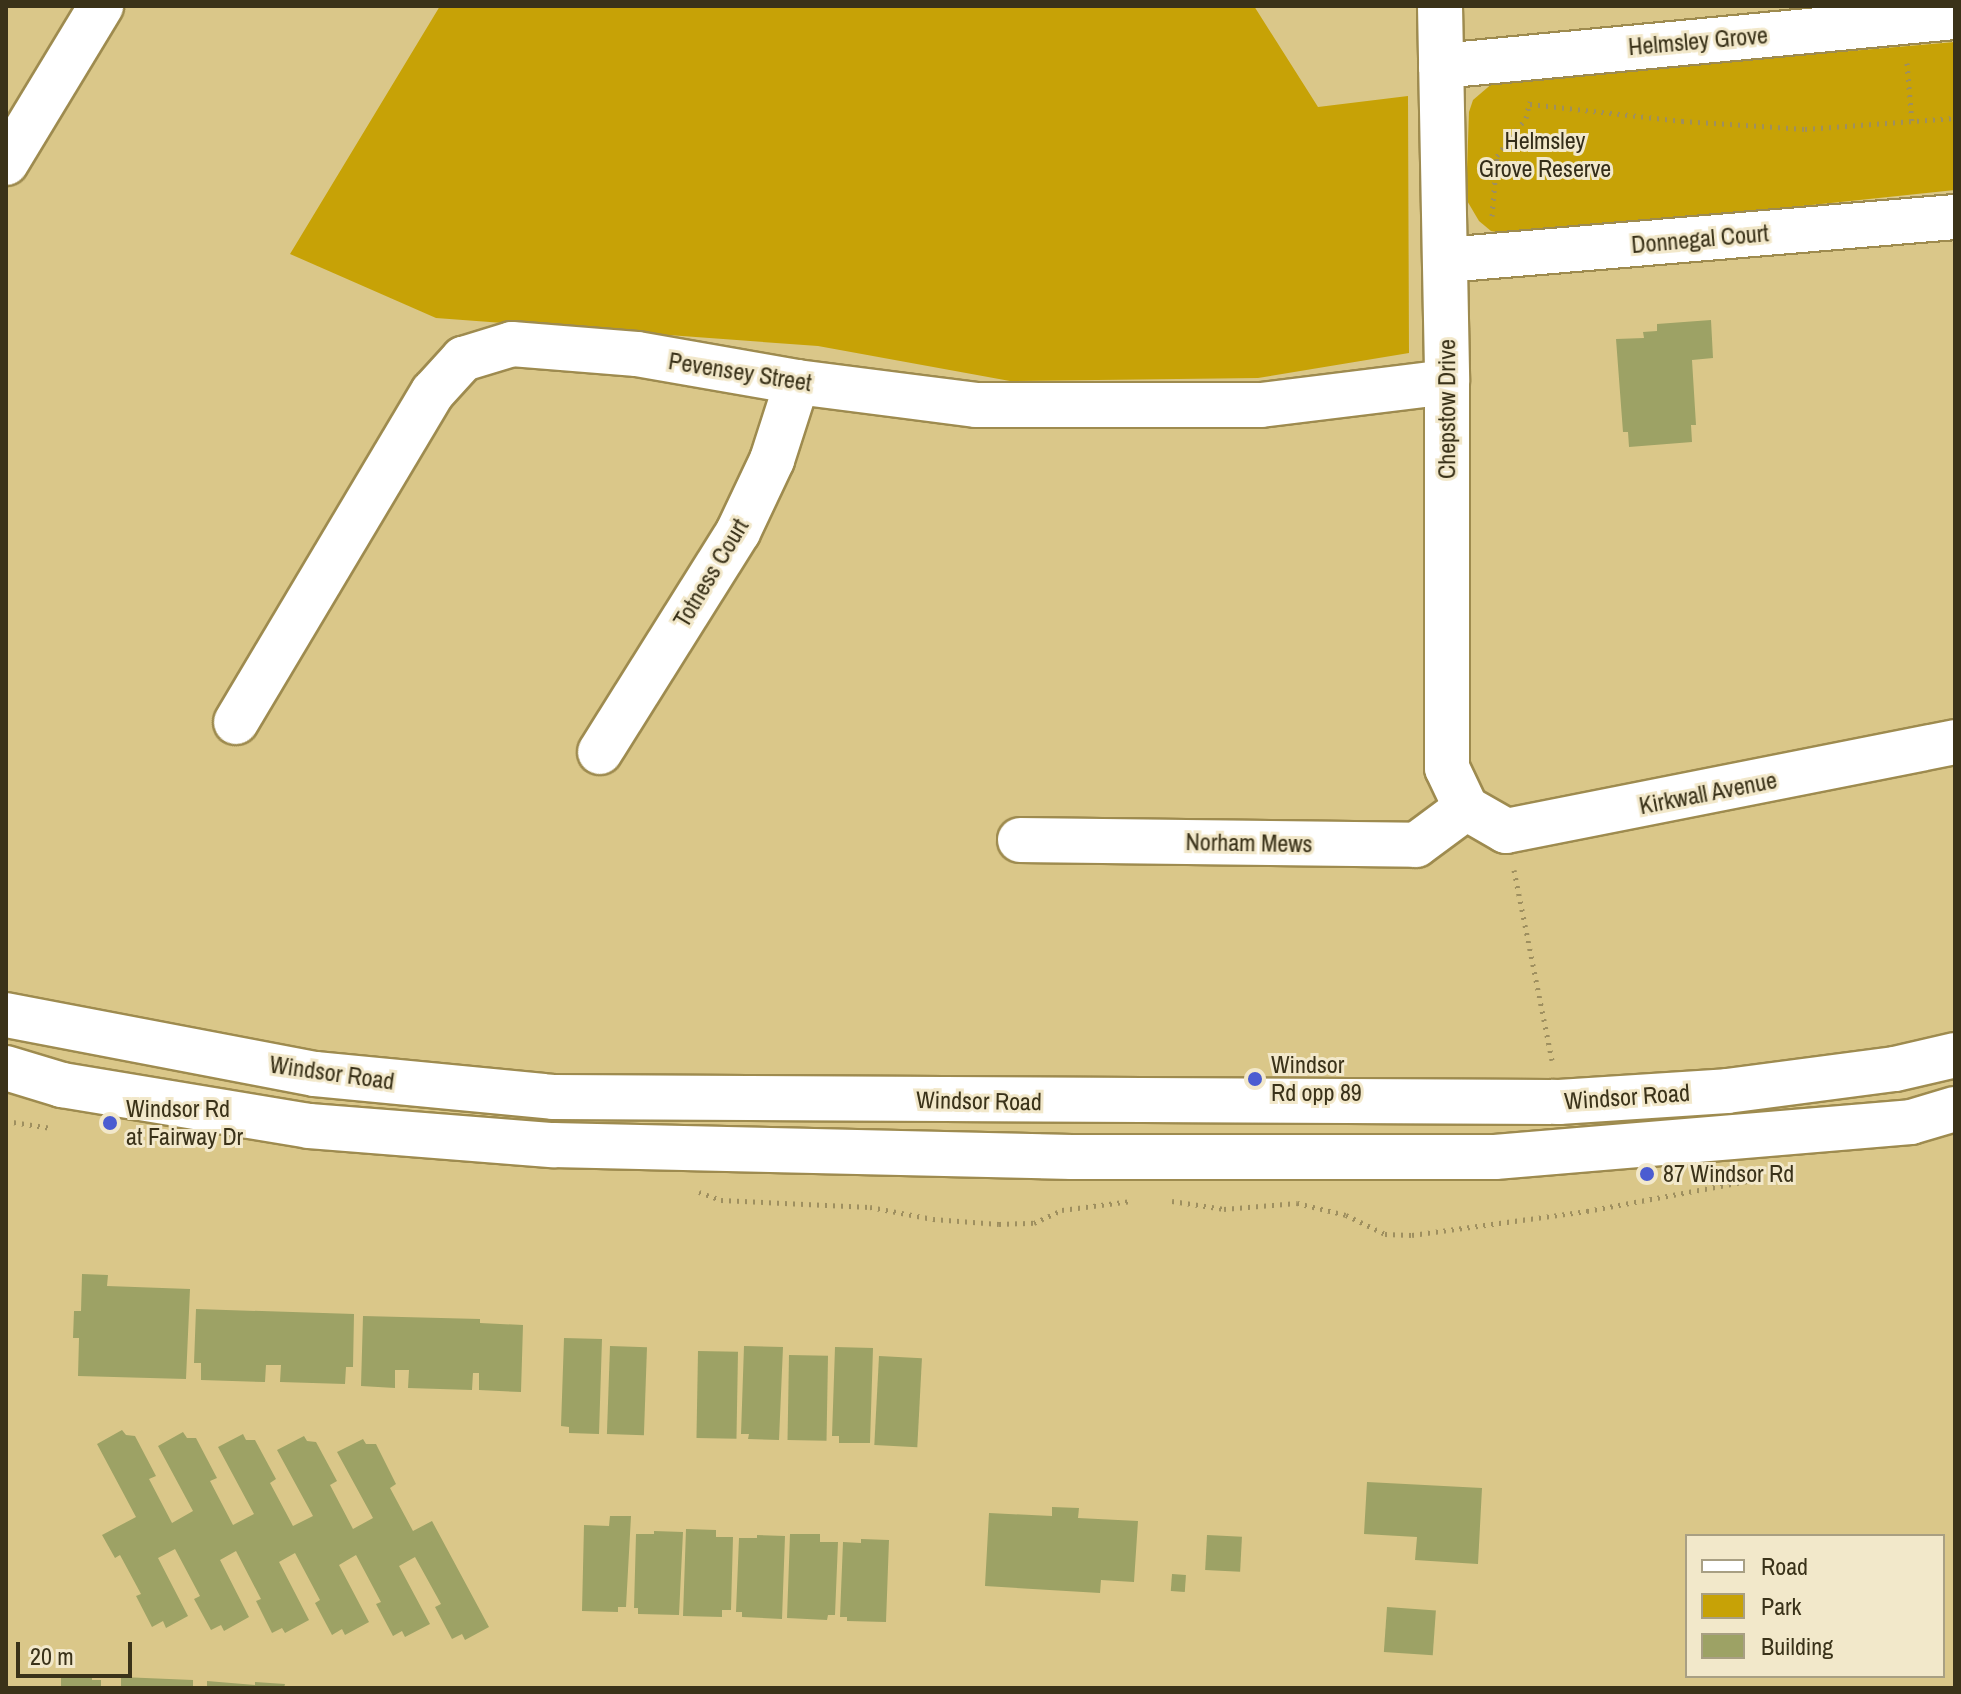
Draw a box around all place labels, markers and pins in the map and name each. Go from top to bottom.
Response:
place label: Windsor Rd opp 89 [1271,1051,1362,1107]
marker: Windsor Rd opp 89 [1246,1070,1264,1088]
place label: Windsor Rd at Fairway Dr [126,1095,243,1151]
marker: Windsor Rd at Fairway Dr [101,1114,119,1132]
place label: 87 Windsor Rd [1663,1160,1794,1188]
marker: 87 Windsor Rd [1638,1165,1656,1183]

